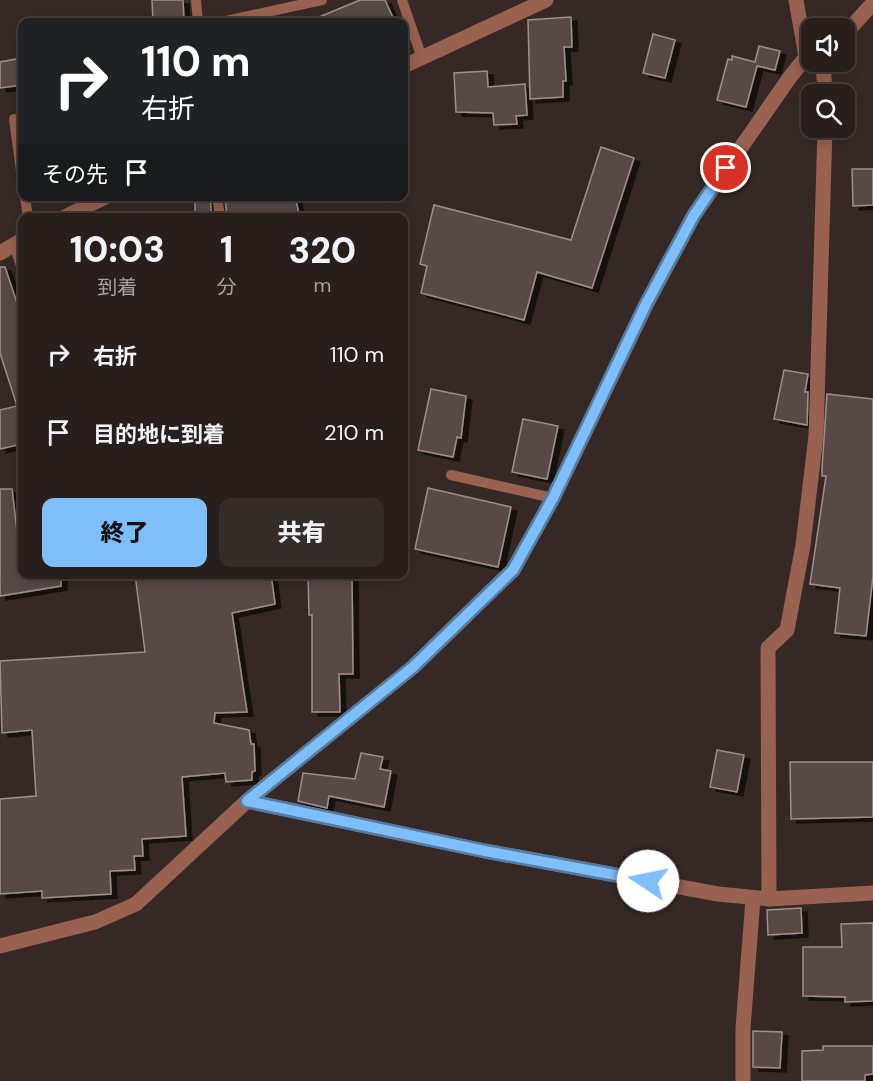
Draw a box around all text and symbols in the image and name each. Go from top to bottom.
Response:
map controls [801,18,855,138]
button: sound [801,18,855,72]
text: 110 m [141,34,251,89]
icon: right [42,42,120,120]
button: search [801,84,855,138]
text: 右折 [141,91,195,126]
pin [700,142,751,193]
icon: arrive [709,151,742,184]
icon: arrive [120,156,153,189]
text: その先 [42,160,108,189]
text: 10:03 [70,226,165,273]
text: 1 [220,226,233,273]
text: 320 [288,227,356,274]
text: m [313,272,331,298]
text: 到着 [97,274,137,300]
text: 分 [217,274,237,300]
icon: right [42,338,75,371]
text: 110 m [330,340,384,369]
text: 右折 [93,342,137,371]
icon: arrive [42,416,75,449]
text: 210 m [324,418,384,447]
text: 目的地に到着 [93,420,225,449]
button: 終了 [42,498,207,567]
button: 共有 [219,498,384,567]
position arrow [616,849,680,913]

